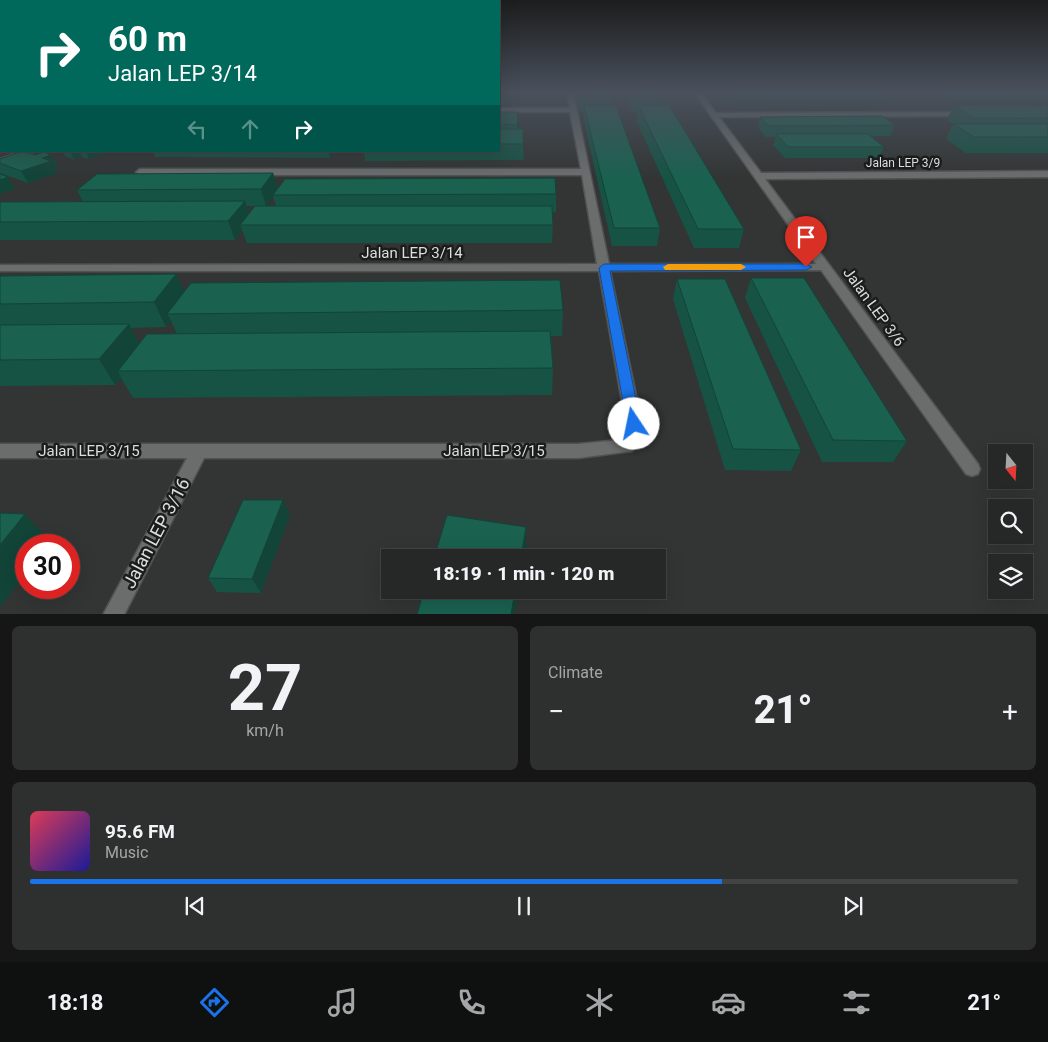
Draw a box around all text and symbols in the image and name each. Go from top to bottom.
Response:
text: 60 m [108,19,187,60]
icon: right [25,20,90,85]
text: Jalan LEP 3/14 [108,61,257,86]
icon: left [183,115,211,143]
icon: ahead [236,115,264,143]
icon: right [289,115,317,143]
street label: Jalan LEP 3/9 [866,156,940,170]
pin [785,216,827,267]
icon: arrive [792,223,820,251]
street label: Jalan LEP 3/14 [361,244,463,262]
street label: Jalan LEP 3/6 [839,264,909,350]
position arrow [607,397,659,449]
street label: Jalan LEP 3/15 [38,442,140,460]
street label: Jalan LEP 3/15 [443,442,545,460]
north arrow [988,444,1032,489]
map controls [988,444,1033,599]
street label: Jalan LEP 3/16 [118,474,194,592]
button: search [988,499,1033,544]
speed limit sign: 30 [15,534,80,599]
button: layers [988,554,1033,599]
text: 18:19 · 1 min · 120 m [432,562,615,585]
text: 27 [228,650,302,726]
text: Climate [548,663,603,682]
text: 21° [754,688,812,732]
text: − [548,695,564,728]
text: + [1002,695,1018,728]
text: km/h [246,721,284,740]
text: 95.6 FM [105,820,175,843]
text: Music [105,843,148,862]
icon: previous [181,892,209,920]
icon: pause [510,892,538,920]
icon: next [839,892,867,920]
icon: directions [197,985,232,1020]
icon: music [325,985,360,1020]
icon: phone [454,985,489,1020]
icon: climate [582,985,617,1020]
icon: car [711,985,746,1020]
icon: filters [839,985,874,1020]
text: 18:18 [47,990,103,1015]
text: 21° [967,990,1001,1015]

